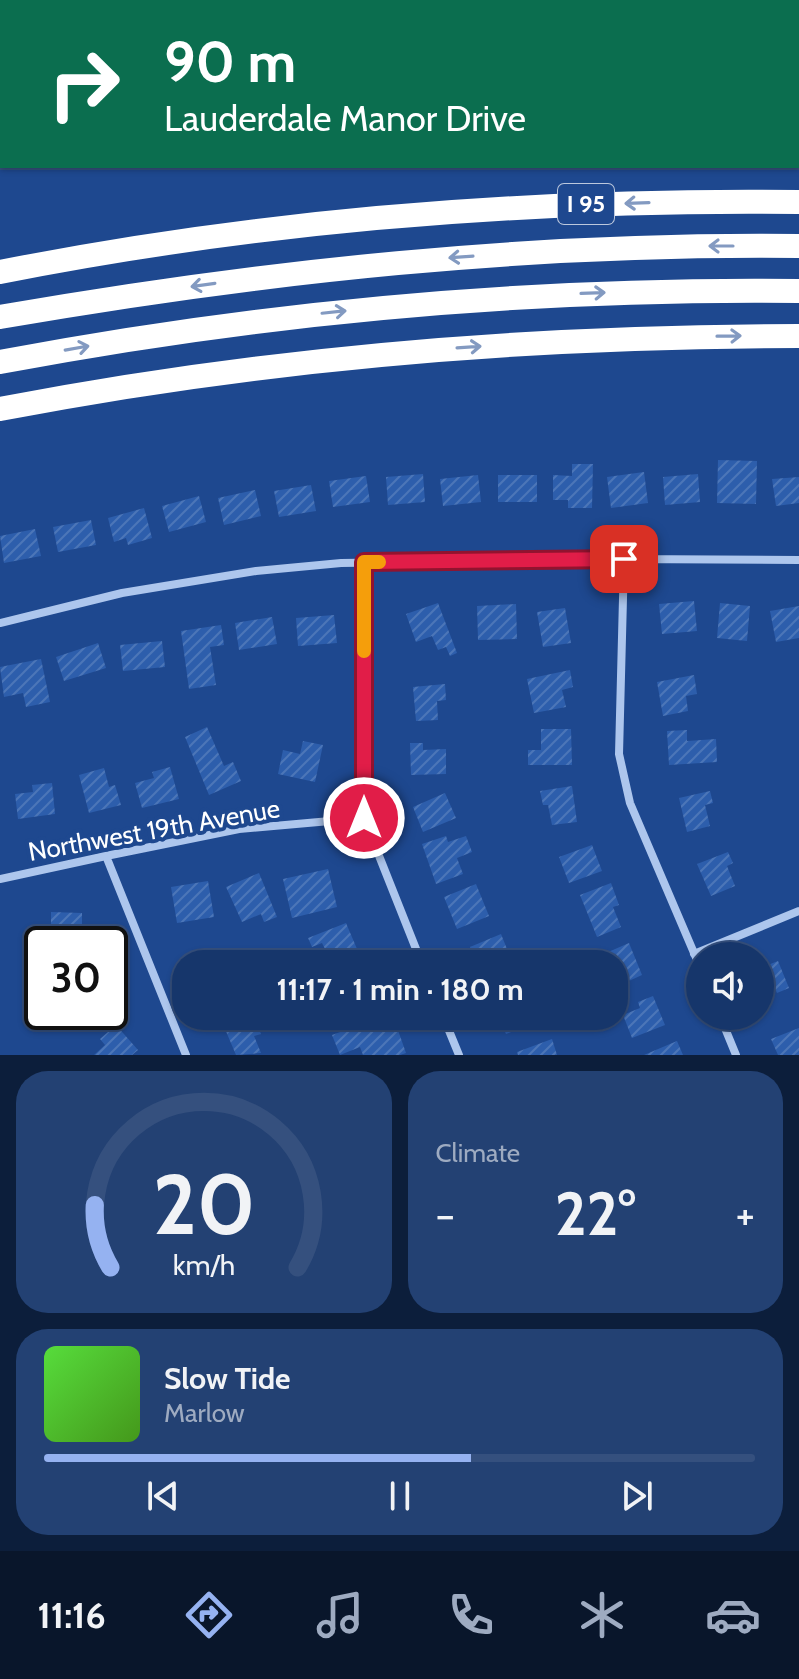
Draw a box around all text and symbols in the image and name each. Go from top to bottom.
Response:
text: 90 m [164,28,296,96]
icon: right [32,32,136,136]
text: Lauderdale Manor Drive [164,96,526,140]
road number: I 95 [558,184,614,224]
one-way arrow [624,195,651,210]
one-way arrow [708,238,735,254]
one-way arrow [448,250,475,265]
one-way arrow [191,278,216,293]
one-way arrow [580,286,606,301]
one-way arrow [320,304,347,319]
one-way arrow [715,328,742,344]
one-way arrow [64,339,89,354]
one-way arrow [455,339,482,354]
pin [590,525,658,593]
icon: arrive [602,537,646,581]
position arrow [322,776,406,860]
street label: Northwest 19th Avenue [26,792,282,868]
speed limit sign: 30 [24,926,128,1030]
map controls [686,942,774,1030]
button: sound [686,942,774,1030]
text: 11:17 · 1 min · 180 m [277,971,523,1008]
text: Climate [436,1137,520,1169]
text: 20 [152,1154,255,1255]
text: 22° [555,1177,636,1250]
text: − [436,1188,455,1241]
text: + [736,1188,755,1241]
text: km/h [172,1247,235,1282]
text: Slow Tide [164,1360,291,1397]
text: Marlow [164,1397,245,1429]
icon: previous [141,1474,185,1518]
icon: pause [378,1474,422,1518]
icon: next [615,1474,659,1518]
icon: directions [181,1587,237,1643]
icon: music [312,1587,368,1643]
icon: phone [443,1587,499,1643]
icon: climate [574,1587,630,1643]
icon: car [705,1587,761,1643]
text: 11:16 [38,1593,106,1637]

